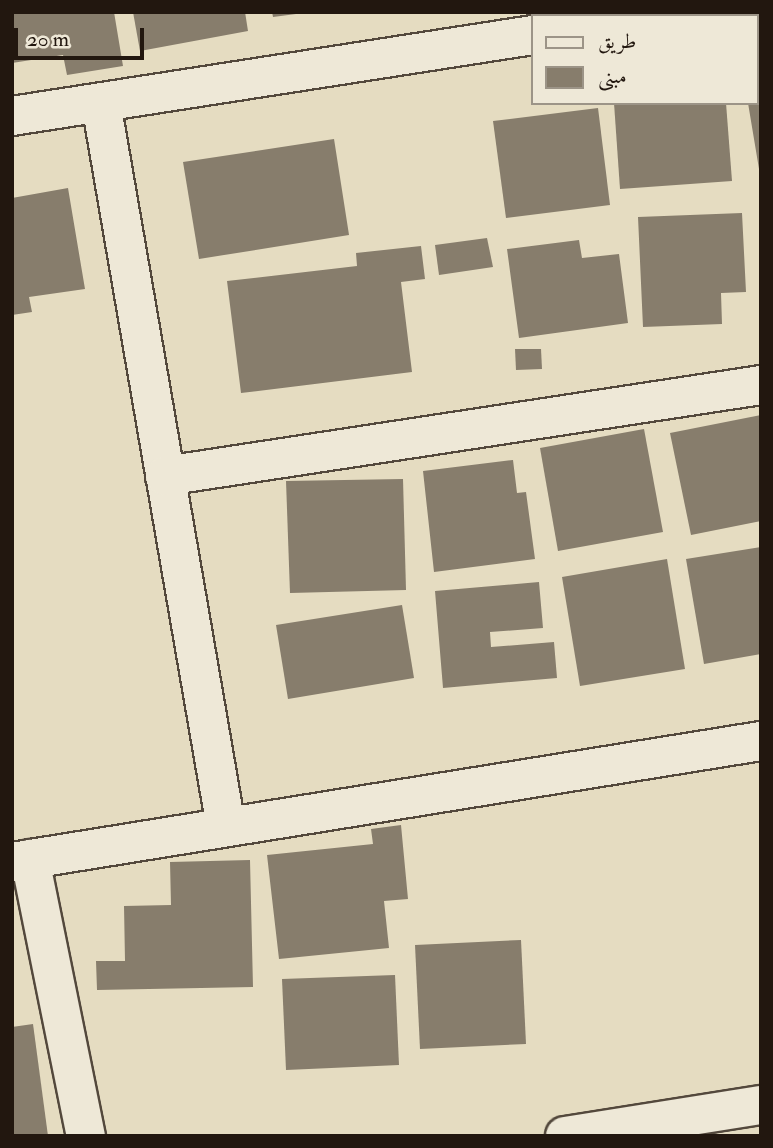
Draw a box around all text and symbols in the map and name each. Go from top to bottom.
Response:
scale bar [18,14,147,58]
legend [532,14,759,105]
text: 20 m [27,26,69,53]
text: طريق [598,28,636,55]
text: مبنى [598,63,627,90]

